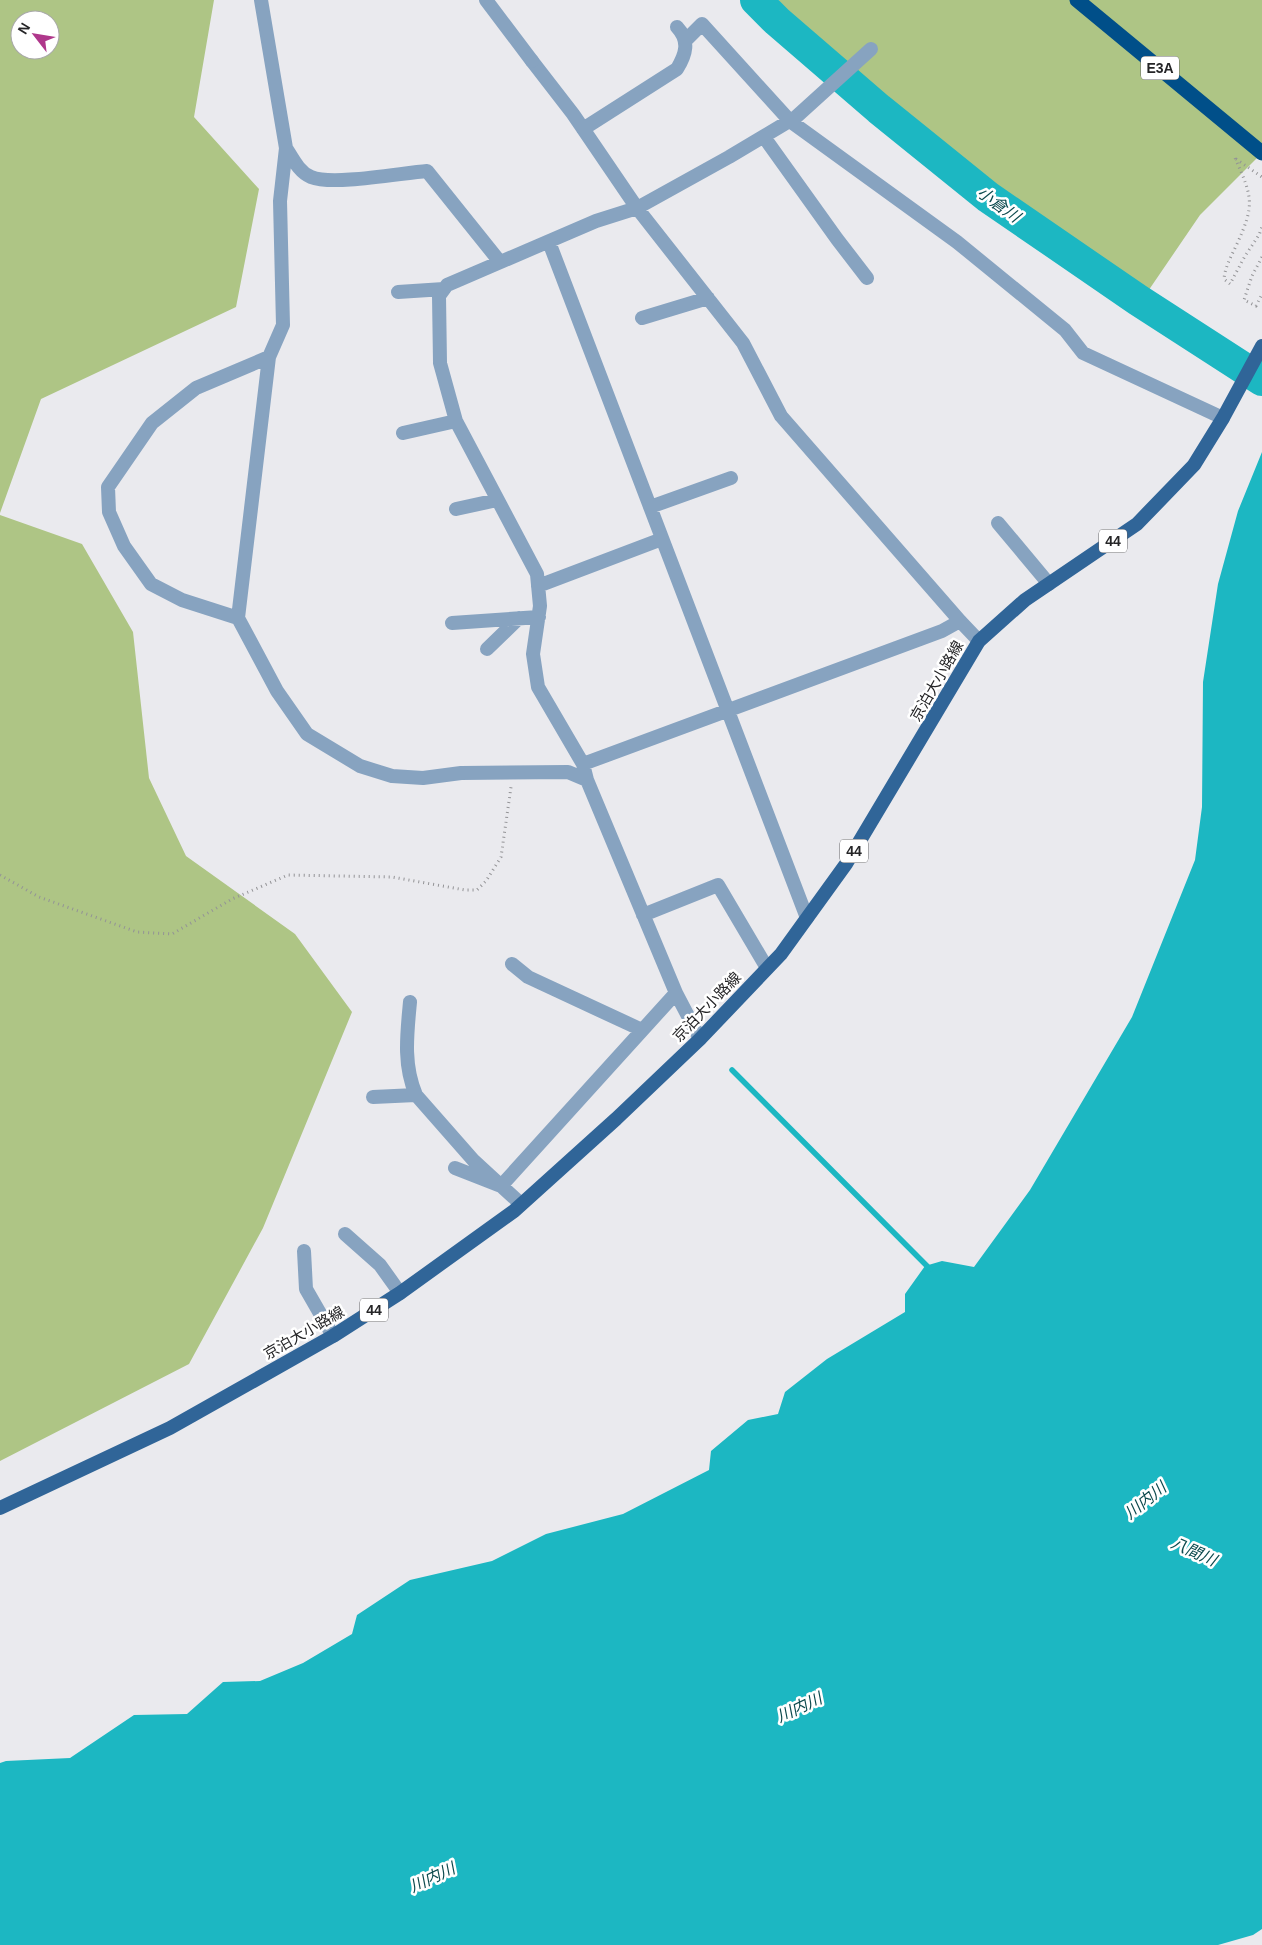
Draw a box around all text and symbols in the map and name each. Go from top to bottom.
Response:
north arrow [10,10,60,60]
text: N [14,20,33,37]
road number: E3A [1141,56,1179,80]
water label: 小倉川 [974,183,1025,227]
road number: 44 [1099,530,1127,552]
street label: 京泊大小路線 [907,638,966,724]
road number: 44 [840,839,868,862]
street label: 京泊大小路線 [669,968,744,1045]
road number: 44 [360,1298,388,1322]
street label: 京泊大小路線 [261,1303,347,1362]
water label: 川内川 [1121,1477,1171,1522]
water label: 八間川 [1168,1534,1221,1570]
water label: 川内川 [774,1689,826,1725]
water label: 川内川 [407,1859,459,1895]

